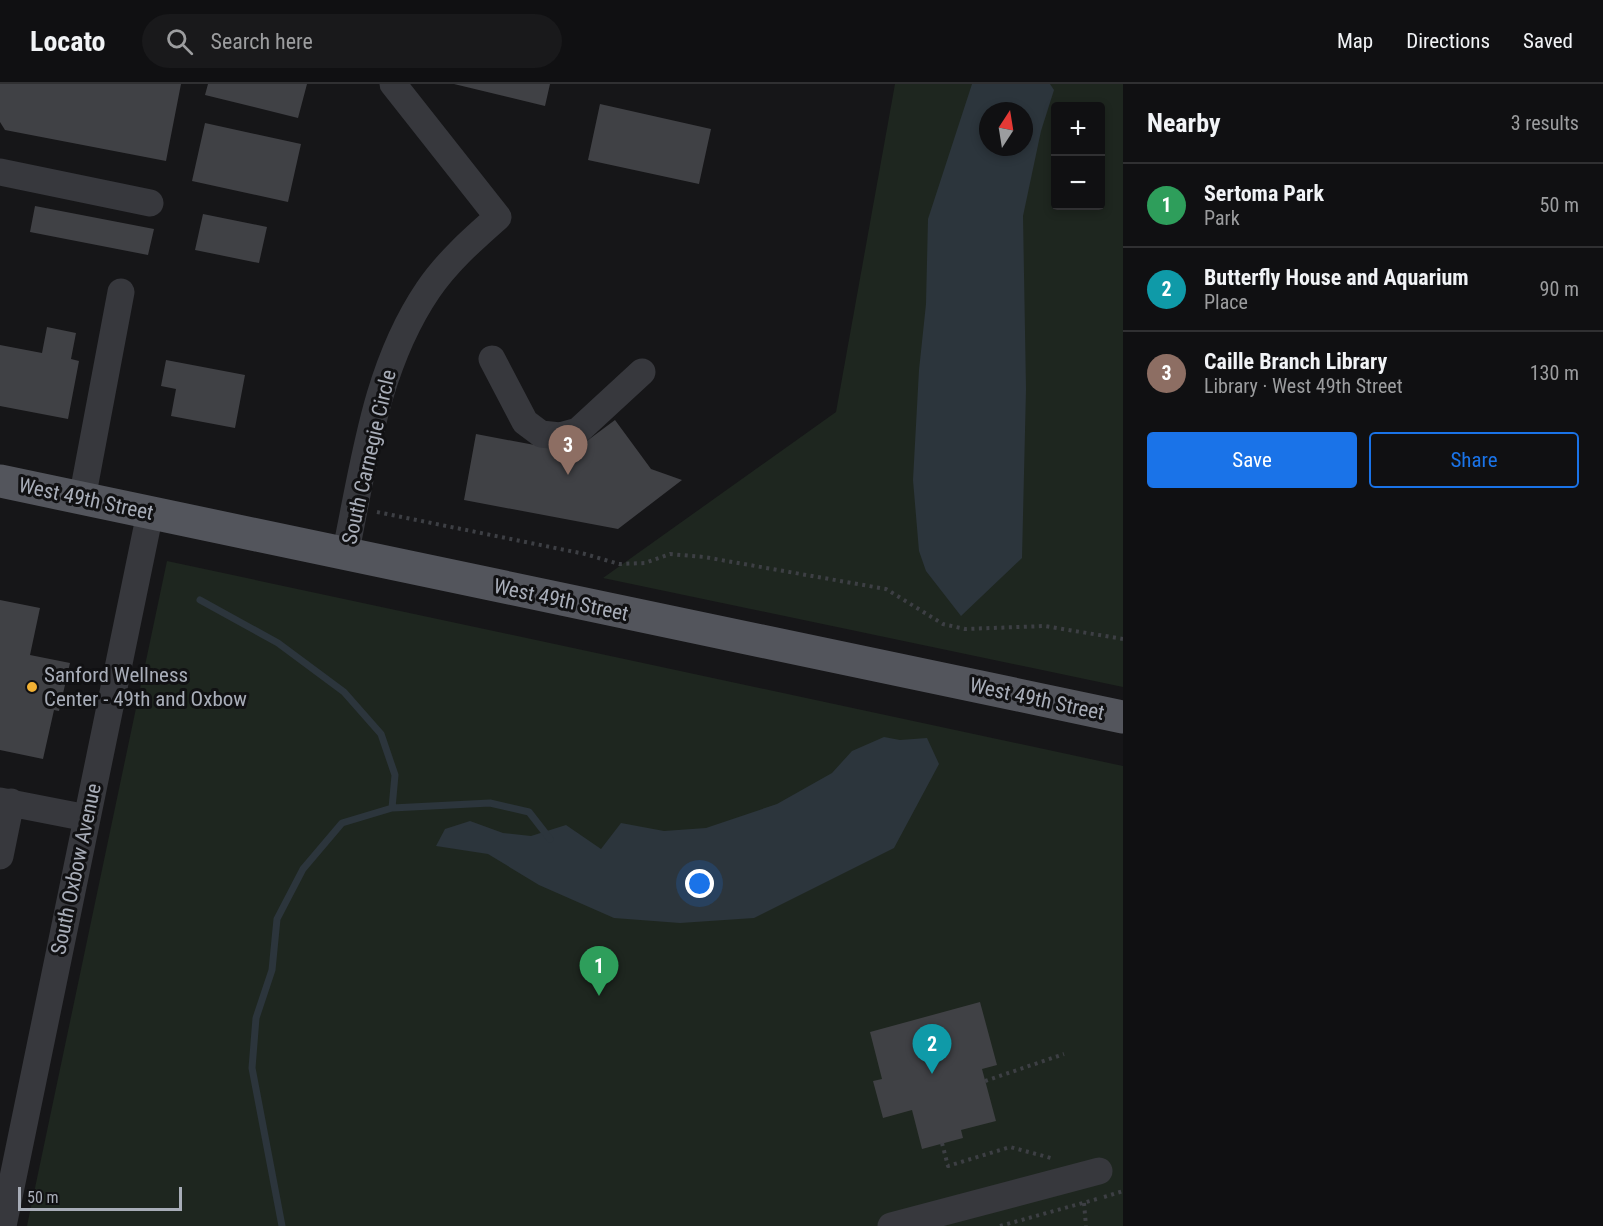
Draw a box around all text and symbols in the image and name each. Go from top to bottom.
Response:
search box [142,14,562,68]
text: Locato [30,25,106,58]
icon: search [163,25,196,58]
text: Search here [211,29,313,54]
text: Map [1337,29,1373,53]
text: Directions [1406,29,1490,53]
text: Saved [1523,29,1573,53]
north arrow [979,102,1033,156]
map controls [1051,102,1105,210]
button: + [1051,102,1105,156]
text: Nearby [1147,108,1221,138]
text: 3 results [1511,111,1579,135]
button: − [1051,156,1105,210]
text: Sertoma Park [1204,181,1324,206]
text: 1 [1161,193,1172,217]
text: 50 m [1540,193,1579,217]
text: Park [1204,206,1240,230]
text: Butterfly House and Aquarium [1204,265,1469,290]
text: 2 [1161,277,1172,301]
text: 90 m [1540,277,1579,301]
text: Place [1204,290,1248,314]
text: Caille Branch Library [1204,349,1387,374]
text: 3 [1161,361,1172,385]
text: 130 m [1530,361,1579,385]
street label: South Carnegie Circle [337,367,401,547]
text: Library · West 49th Street [1204,374,1403,398]
pin: 3 [548,426,588,475]
button: Save [1147,432,1357,488]
button: Share [1369,432,1579,488]
street label: West 49th Street [16,473,156,525]
street label: West 49th Street [491,574,631,626]
place label: Sanford Wellness Center - 49th and Oxbow [44,663,247,711]
street label: West 49th Street [967,673,1107,725]
marker: Sanford Wellness Center - 49th and Oxbow [25,680,39,694]
street label: South Oxbow Avenue [46,781,106,957]
your location [685,869,714,898]
pin: 1 [580,946,618,996]
pin: 2 [912,1024,952,1074]
scale bar [18,1184,182,1212]
text: 50 m [27,1188,59,1207]

